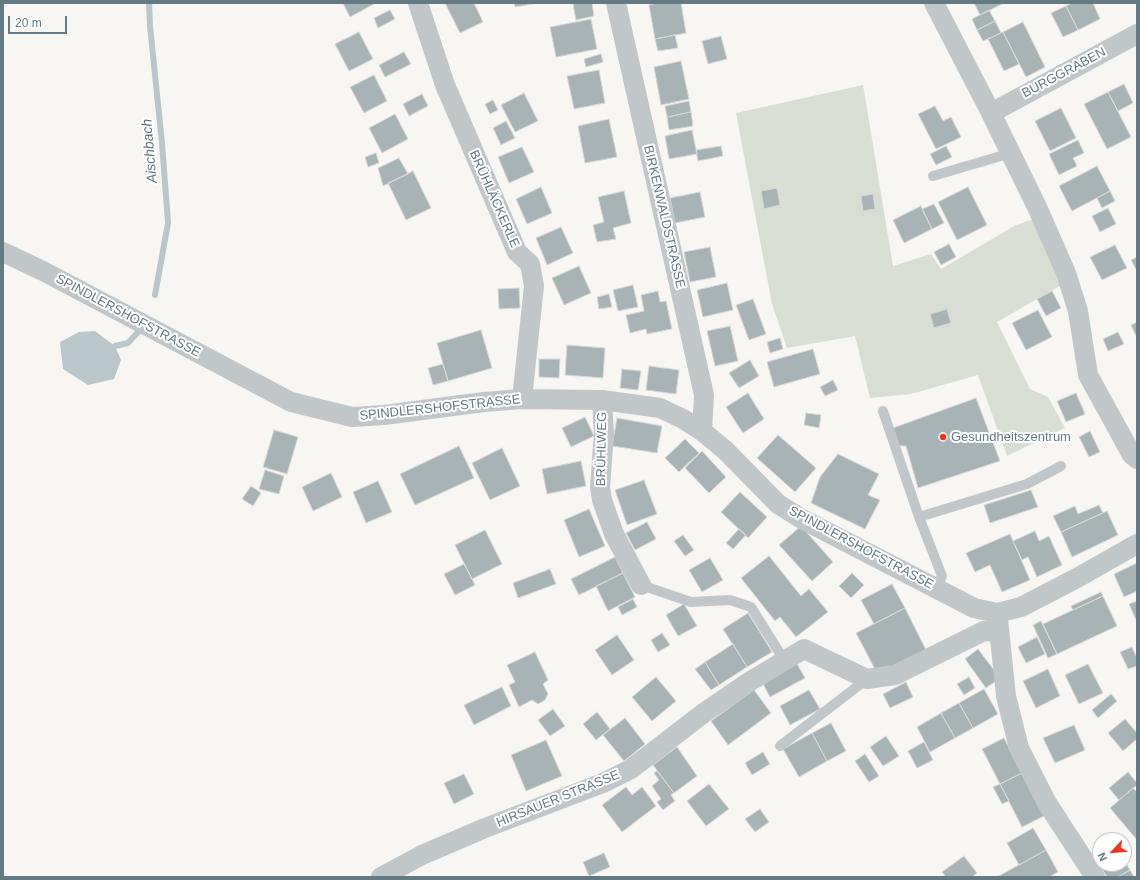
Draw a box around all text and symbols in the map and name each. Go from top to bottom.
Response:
scale bar [10,8,69,34]
text: 20 m [15,16,42,30]
street label: BURGGRABEN [1020,44,1108,102]
water label: Aischbach [139,118,161,184]
street label: BIRKENWALDSTRASSE [640,144,688,290]
street label: BRÜHLÄCKERLE [466,148,522,250]
street label: SPINDLERSHOFSTRASSE [53,271,203,361]
street label: SPINDLERSHOFSTRASSE [359,392,521,424]
street label: BRÜHLWEG [594,412,610,486]
place label: Gesundheitszentrum [951,429,1071,445]
marker: Gesundheitszentrum [938,432,948,442]
street label: SPINDLERSHOFSTRASSE [786,503,936,593]
street label: HIRSAUER STRASSE [494,767,622,831]
north arrow [1092,832,1132,872]
text: N [1095,851,1109,863]

